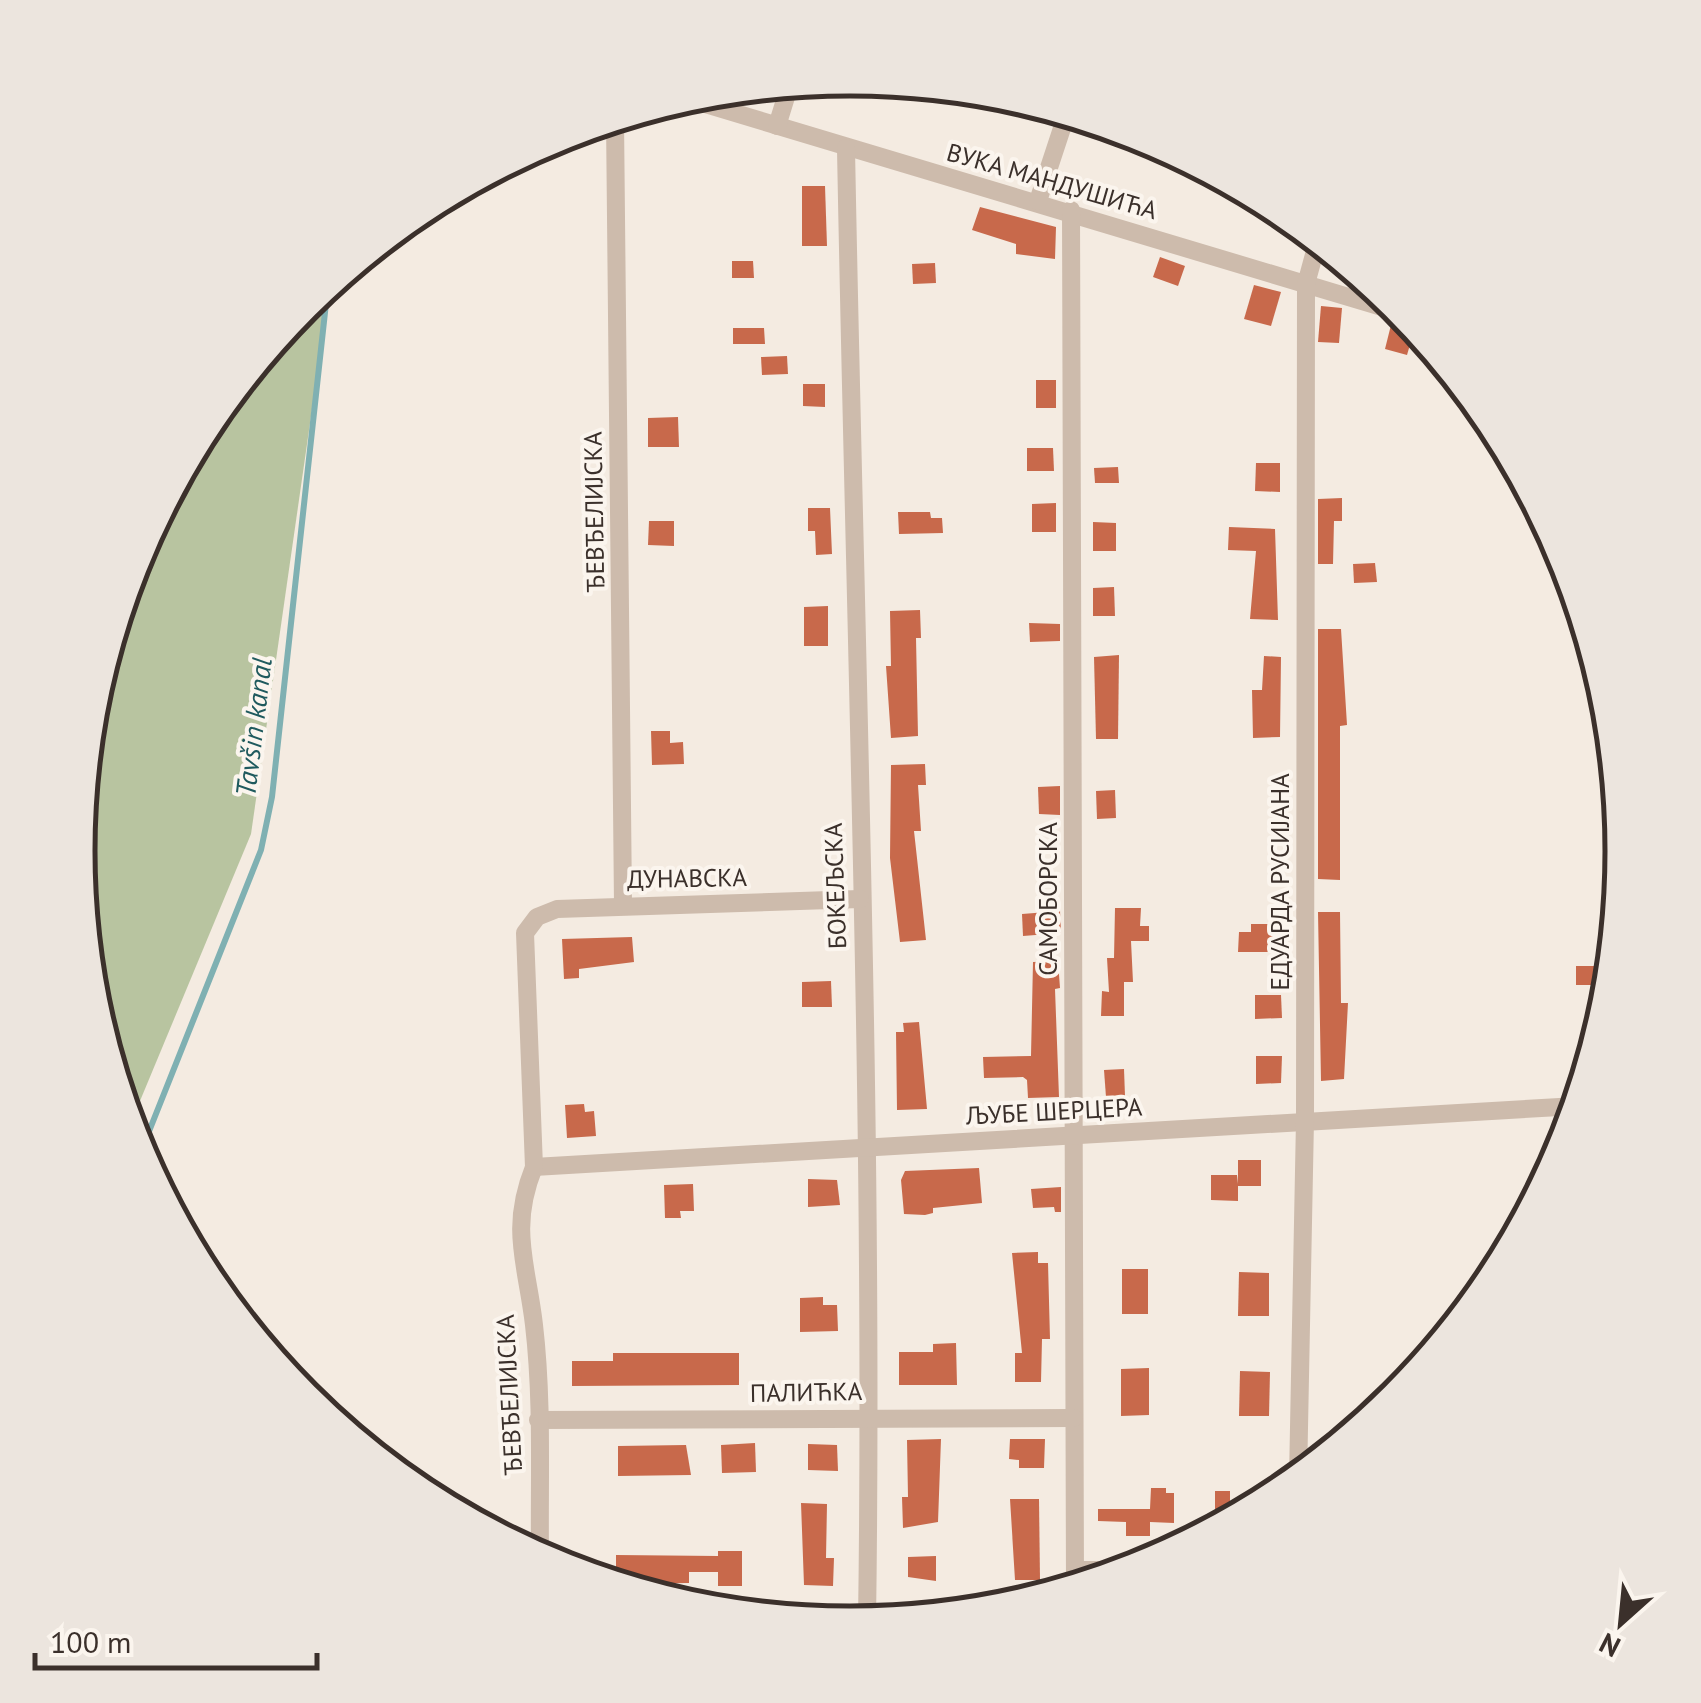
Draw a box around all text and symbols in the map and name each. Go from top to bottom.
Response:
street label: ВУКА МАНДУШИЋА [943,136,1161,226]
street label: ЂЕВЂЕЛИЈСКА [577,431,611,593]
water label: Tavšin kanal [226,655,280,799]
street label: ЕДУАРДА РУСИЈАНА [1264,773,1296,991]
street label: БОКЕЉСКА [817,822,853,950]
street label: САМОБОРСКА [1032,822,1064,976]
street label: ДУНАВСКА [627,861,748,895]
street label: ЉУБЕ ШЕРЦЕРА [964,1090,1143,1132]
street label: ЂЕВЂЕЛИЈСКА [489,1313,529,1476]
street label: ПАЛИЋКА [750,1375,863,1409]
north arrow [1571,1573,1671,1673]
scale bar [35,1608,318,1670]
text: 100 m [50,1622,131,1661]
text: N [1593,1625,1626,1666]

